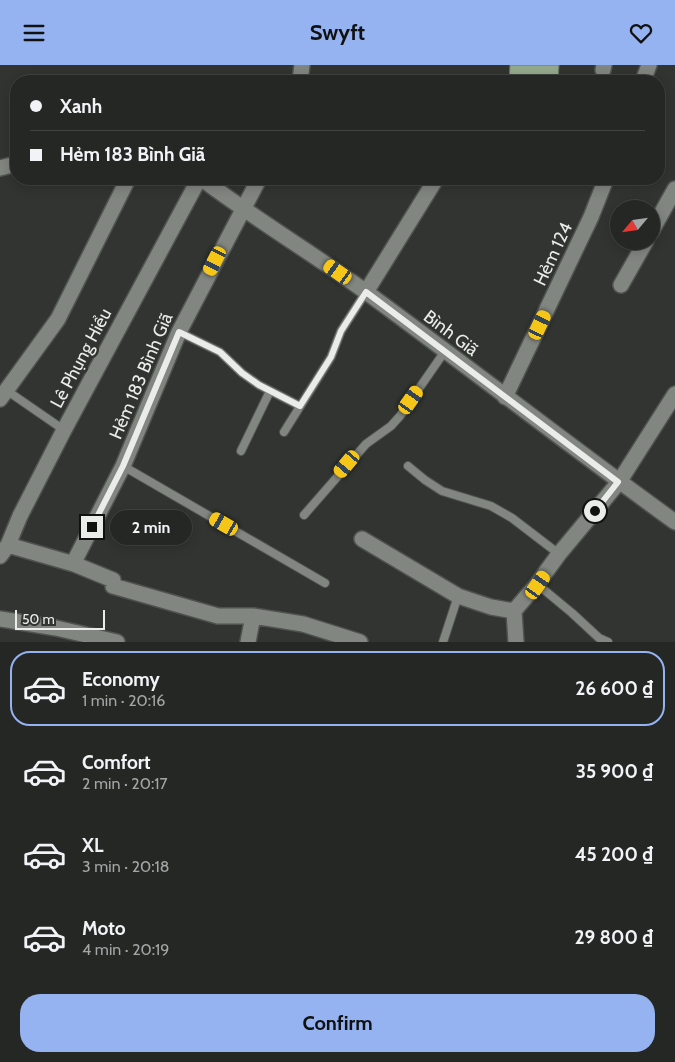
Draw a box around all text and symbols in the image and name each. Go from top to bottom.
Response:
icon: menu [20,19,48,47]
text: Swyft [310,19,365,46]
icon: heart [627,19,655,47]
text: Xanh [60,95,102,118]
text: Hẻm 183 Bình Giã [60,143,205,166]
north arrow [610,200,660,250]
map controls [610,200,660,250]
street label: Hẻm 124 [529,219,577,289]
car [201,244,228,278]
car [321,257,354,287]
street label: Lê Phụng Hiểu [46,304,116,412]
street label: Bình Giã [419,305,483,361]
car [526,308,553,342]
street label: Hẻm 183 Bình Giã [105,309,178,442]
car [396,383,425,417]
car [331,448,362,480]
route start [584,500,606,522]
callout: 2 min [110,509,192,545]
car [207,510,240,538]
route end [81,516,103,538]
text: 2 min [132,518,170,537]
car [523,568,552,602]
scale bar [15,607,105,630]
text: 50 m [22,610,55,628]
icon: car [22,666,67,711]
text: Economy [82,668,160,691]
text: 26 600 ₫ [575,677,653,700]
text: 1 min · 20:16 [82,691,165,710]
icon: car [22,749,67,794]
text: Comfort [82,751,151,774]
text: 35 900 ₫ [576,760,653,783]
text: 2 min · 20:17 [82,774,168,793]
icon: car [22,832,67,877]
text: XL [82,834,103,857]
text: 45 200 ₫ [575,843,653,866]
text: 3 min · 20:18 [82,857,169,876]
icon: car [22,915,67,960]
text: Moto [82,917,126,940]
text: 29 800 ₫ [575,926,653,949]
text: 4 min · 20:19 [82,940,169,959]
button: Confirm [20,994,655,1052]

